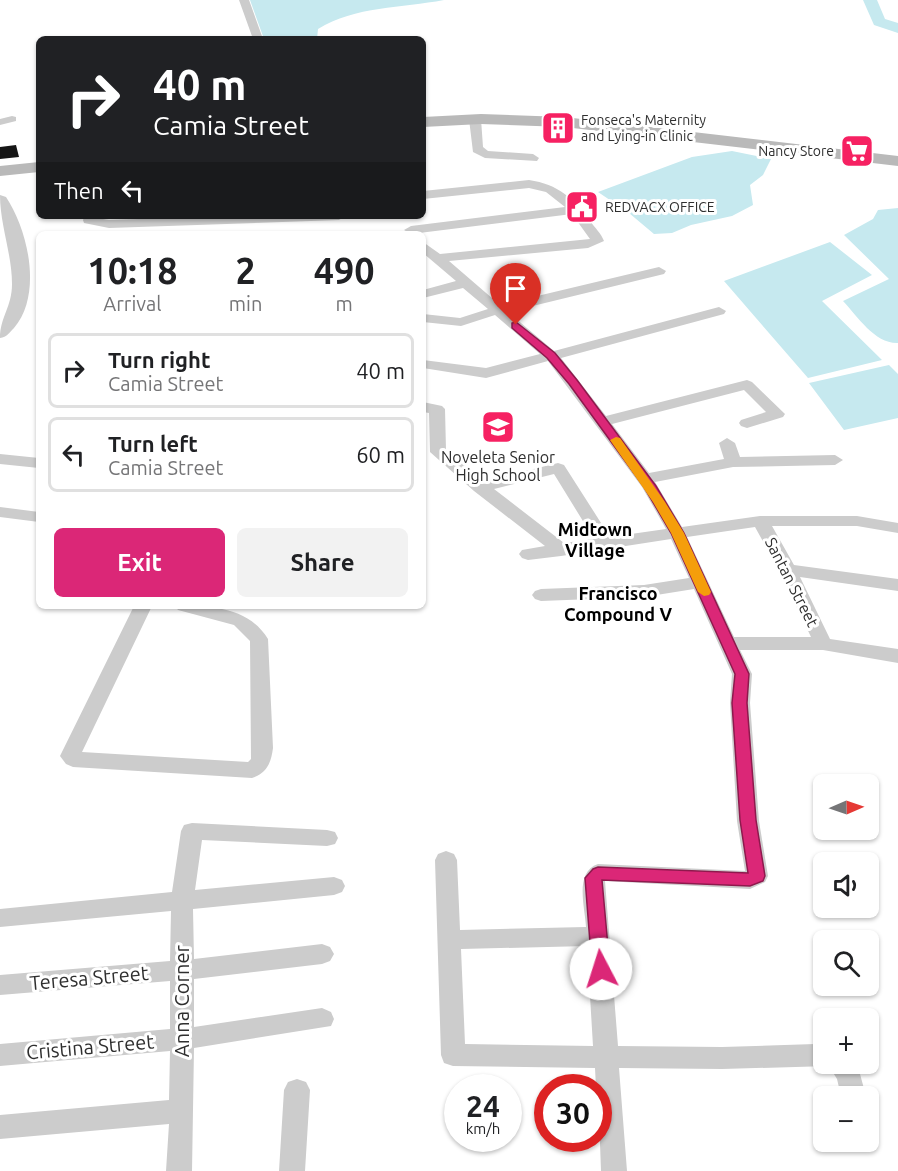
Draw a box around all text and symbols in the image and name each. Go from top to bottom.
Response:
icon: right [54,60,132,138]
text: 40 m [153,61,247,108]
text: Camia Street [153,110,309,140]
building icon: Fonseca's Maternity and Lying-in Clinic [540,110,576,146]
place label: Fonseca's Maternity and Lying-in Clinic [581,112,706,144]
supermarket icon: Nancy Store [839,133,875,169]
place label: Nancy Store [758,143,834,159]
icon: left [116,174,149,207]
text: Then [54,178,104,203]
public building icon: REDVACX OFFICE [564,189,600,225]
place label: REDVACX OFFICE [605,199,715,215]
text: 10:18 [87,250,177,291]
text: 2 [235,250,256,291]
text: 490 [314,250,375,291]
pin [490,263,541,325]
icon: arrive [499,272,532,305]
text: Arrival [103,292,162,315]
text: min [229,292,262,315]
text: m [336,292,353,315]
text: Turn right [108,347,210,372]
icon: right [57,354,90,387]
text: 40 m [356,358,405,383]
text: Camia Street [108,372,223,395]
school or university icon: Noveleta Senior High School [480,409,516,445]
text: Turn left [108,431,198,456]
icon: left [57,438,90,471]
text: 60 m [356,442,405,467]
place label: Noveleta Senior High School [441,448,555,484]
text: Camia Street [108,456,223,479]
district label: Midtown Village [558,519,632,560]
button: Exit [54,528,225,597]
button: Share [237,528,408,597]
street label: Santan Street [762,534,823,630]
district label: Francisco Compound V [564,583,672,624]
north arrow [813,774,879,840]
map controls [813,774,879,1152]
button: sound [813,852,879,918]
button: search [813,930,879,996]
position arrow [569,937,633,1001]
street label: Anna Corner [170,944,193,1057]
street label: Teresa Street [29,961,149,994]
button: + [813,1008,879,1074]
street label: Cristina Street [25,1029,155,1064]
speed limit sign: 30 [534,1074,612,1152]
button: − [813,1086,879,1152]
text: 24 [466,1089,500,1123]
text: km/h [466,1120,500,1137]

